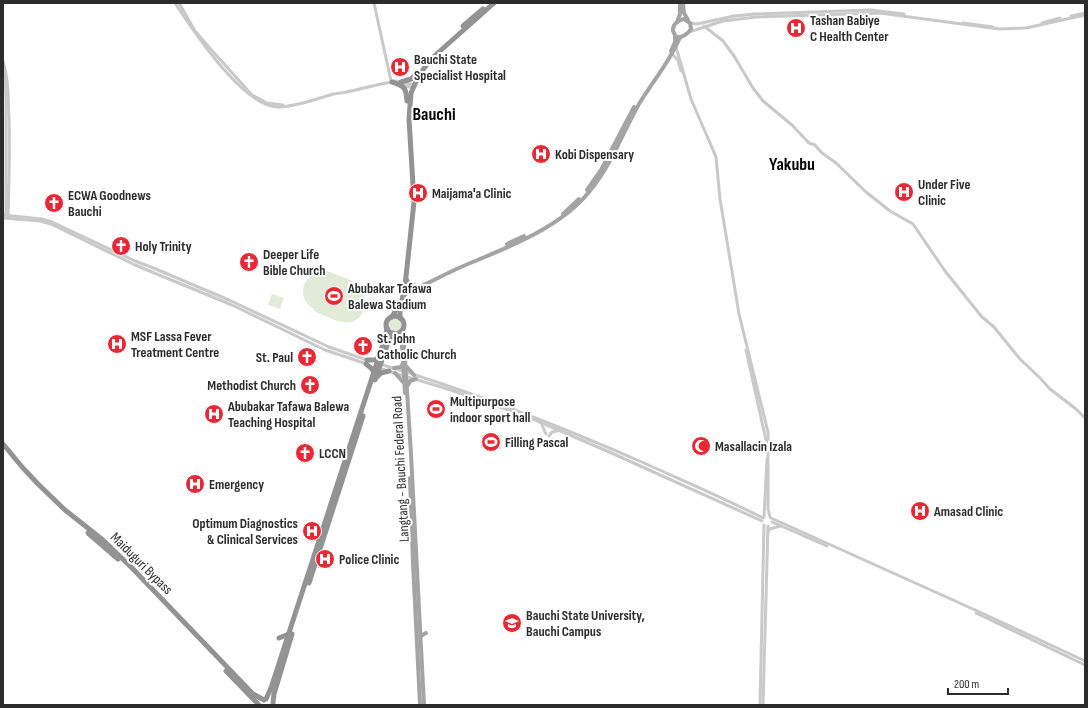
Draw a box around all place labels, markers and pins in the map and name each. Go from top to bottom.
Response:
place label: Tashan Babiye C Health Center [810,12,889,45]
hospital icon: Tashan Babiye C Health Center [785,17,807,39]
place label: Bauchi State Specialist Hospital [414,51,506,84]
hospital icon: Bauchi State Specialist Hospital [389,56,411,78]
hospital icon: Kobi Dispensary [530,143,552,165]
place label: Kobi Dispensary [555,146,634,163]
place label: Under Five Clinic [918,176,971,209]
hospital icon: Under Five Clinic [893,181,915,203]
hospital icon: Maijama'a Clinic [407,182,429,204]
place label: Maijama'a Clinic [432,185,512,202]
place label: ECWA Goodnews Bauchi [68,187,151,220]
church icon: ECWA Goodnews Bauchi [43,192,65,214]
church icon: Holy Trinity [110,235,132,257]
place label: Holy Trinity [135,238,192,255]
place label: Deeper Life Bible Church [263,246,325,279]
church icon: Deeper Life Bible Church [238,251,260,273]
place label: Abubakar Tafawa Balewa Stadium [347,280,432,313]
sports icon: Abubakar Tafawa Balewa Stadium [323,285,345,307]
place label: MSF Lassa Fever Treatment Centre [131,328,219,361]
place label: St. John Catholic Church [377,330,457,363]
hospital icon: MSF Lassa Fever Treatment Centre [106,333,128,355]
church icon: St. John Catholic Church [352,335,374,357]
church icon: St. Paul [296,346,318,368]
place label: St. Paul [256,349,293,366]
church icon: Methodist Church [299,374,321,396]
place label: Methodist Church [207,377,296,394]
place label: Multipurpose indoor sport hall [450,393,531,426]
place label: Abubakar Tafawa Balewa Teaching Hospital [227,398,349,431]
sports icon: Multipurpose indoor sport hall [425,398,447,420]
hospital icon: Abubakar Tafawa Balewa Teaching Hospital [203,403,225,425]
sports icon: Filling Pascal [480,431,502,453]
place label: Filling Pascal [505,434,569,451]
mosque icon: Masallacin Izala [690,435,712,457]
place label: Masallacin Izala [715,438,792,455]
church icon: LCCN [294,442,316,464]
place label: LCCN [319,445,346,462]
hospital icon: Emergency [184,473,206,495]
place label: Emergency [209,476,264,493]
hospital icon: Amasad Clinic [909,500,931,522]
place label: Amasad Clinic [933,503,1003,520]
place label: Optimum Diagnostics & Clinical Services [192,515,298,548]
hospital icon: Optimum Diagnostics & Clinical Services [301,520,323,542]
hospital icon: Police Clinic [314,548,336,570]
place label: Police Clinic [339,551,399,568]
place label: Bauchi State University, Bauchi Campus [526,607,645,640]
school or university icon: Bauchi State University, Bauchi Campus [501,612,523,634]

